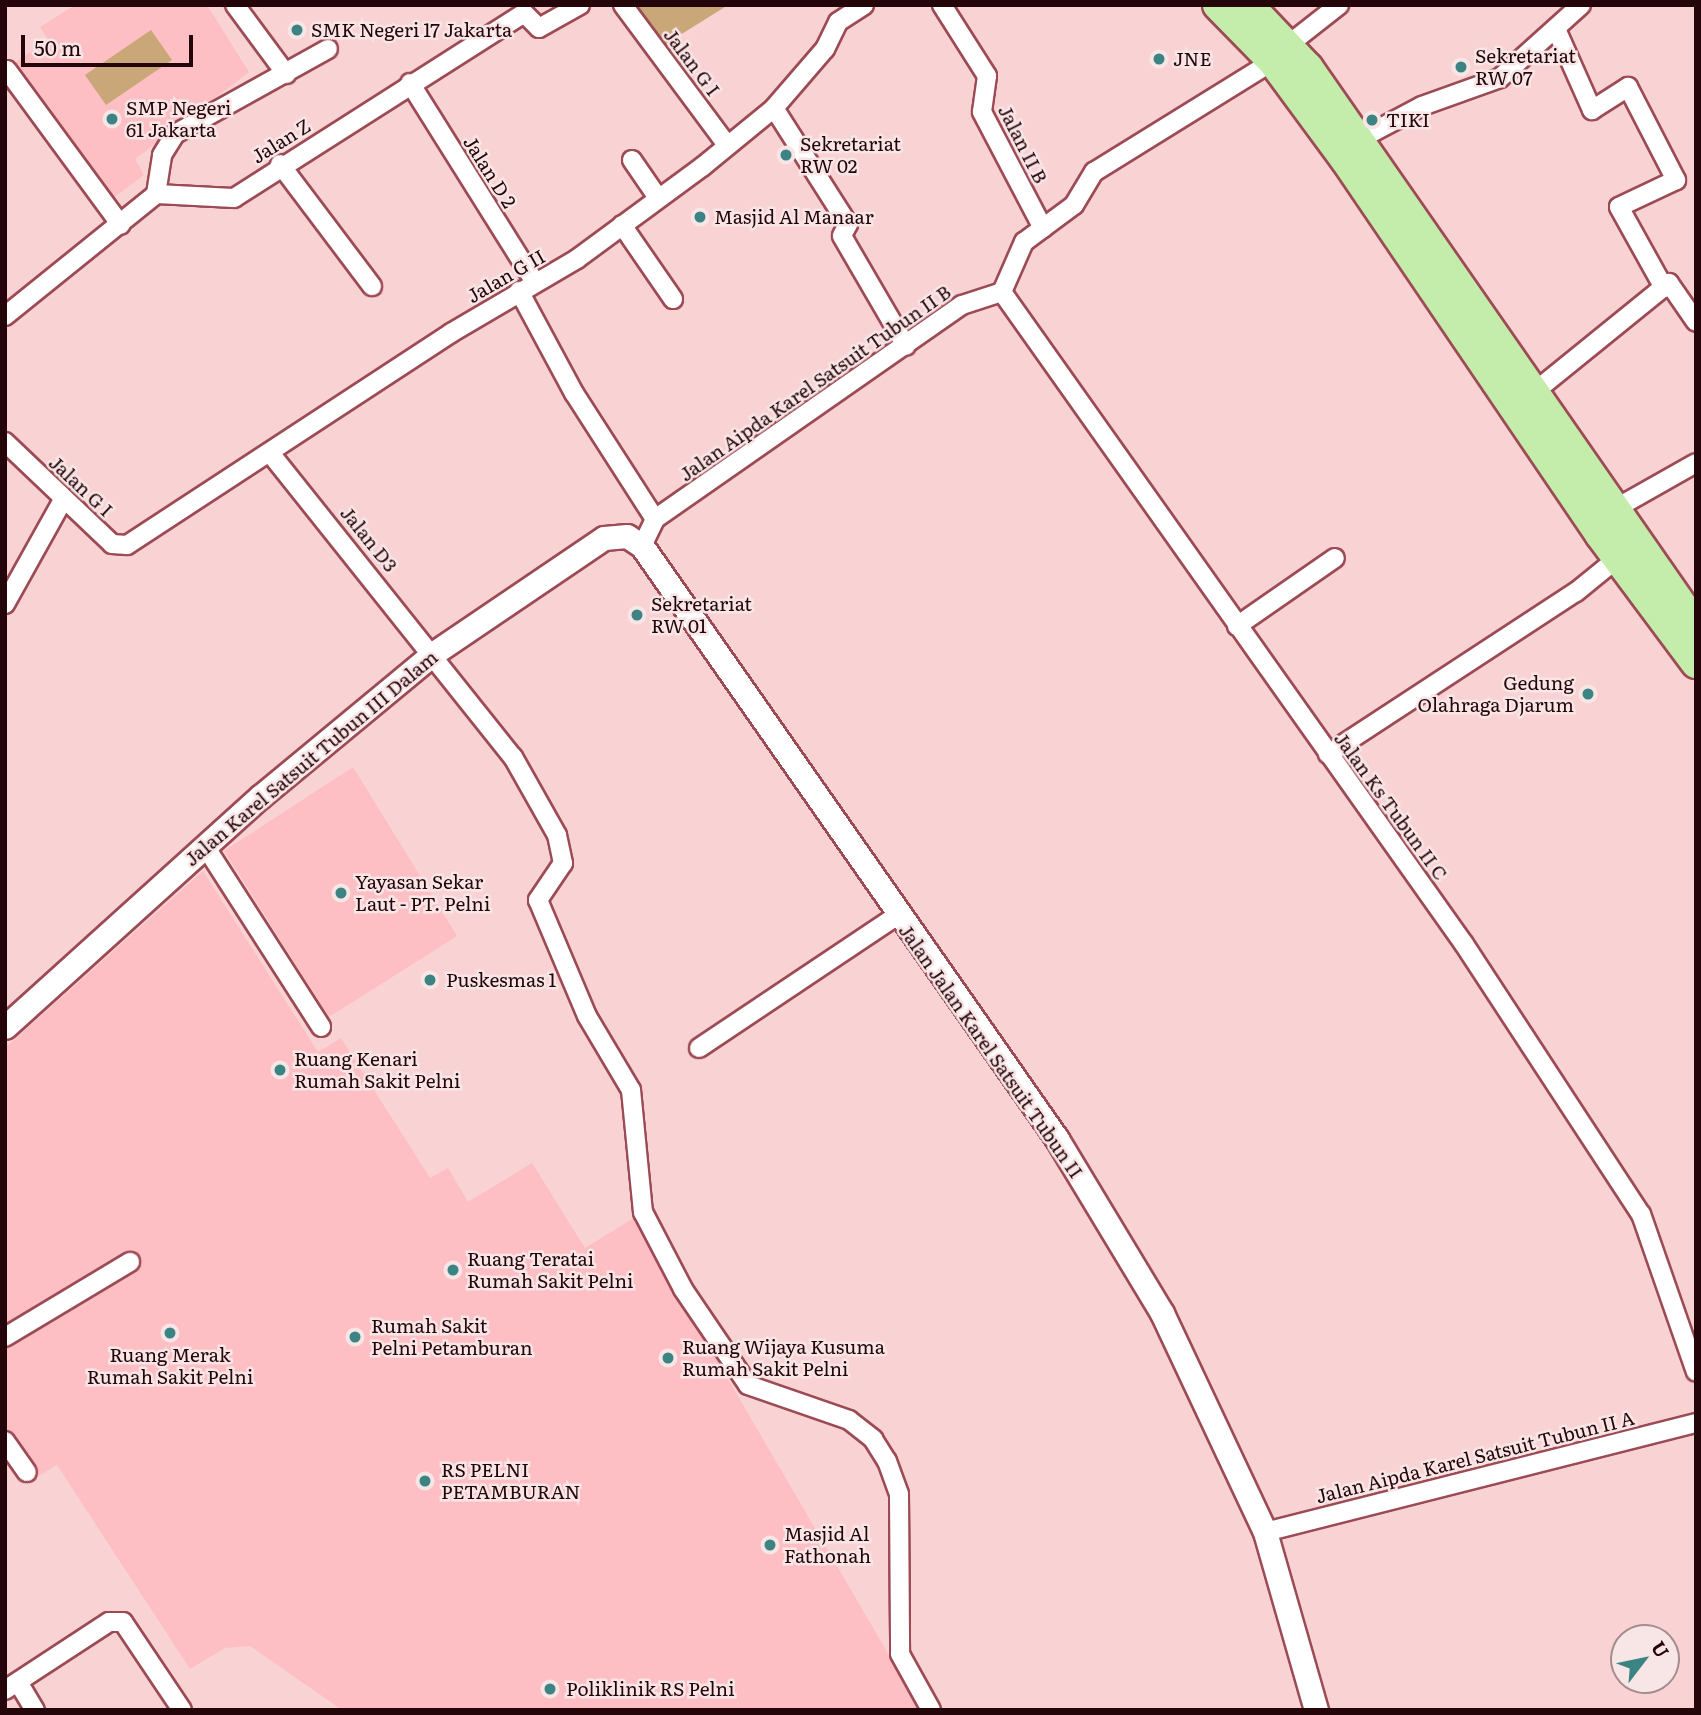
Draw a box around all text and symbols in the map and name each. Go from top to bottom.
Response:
place label: SMK Negeri 17 Jakarta [311,19,512,41]
scale bar [24,21,196,65]
marker: SMK Negeri 17 Jakarta [289,22,305,38]
street label: Jalan G I [659,24,725,100]
text: 50 m [34,31,81,62]
place label: Sekretariat RW 07 [1475,45,1576,89]
place label: JNE [1173,48,1212,70]
marker: JNE [1151,51,1167,67]
marker: Sekretariat RW 07 [1453,59,1469,75]
place label: SMP Negeri 61 Jakarta [126,97,231,141]
street label: Jalan II B [994,101,1052,187]
place label: TIKI [1386,109,1430,131]
marker: SMP Negeri 61 Jakarta [104,111,120,127]
marker: TIKI [1364,112,1380,128]
street label: Jalan Z [247,114,315,168]
street label: Jalan D 2 [459,132,521,212]
place label: Sekretariat RW 02 [800,133,901,177]
marker: Sekretariat RW 02 [778,147,794,163]
place label: Masjid Al Manaar [714,206,874,228]
marker: Masjid Al Manaar [692,209,708,225]
street label: Jalan G II [463,245,549,307]
street label: Jalan Aipda Karel Satsuit Tubun II B [675,280,955,486]
street label: Jalan G I [44,451,118,521]
street label: Jalan D3 [336,502,402,576]
place label: Sekretariat RW 01 [651,593,752,637]
marker: Sekretariat RW 01 [629,607,645,623]
street label: Jalan Karel Satsuit Tubun III Dalam [180,645,442,871]
place label: Gedung Olahraga Djarum [1417,672,1574,716]
marker: Gedung Olahraga Djarum [1580,686,1596,702]
street label: Jalan Ks Tubun II C [1330,728,1452,884]
place label: Yayasan Sekar Laut - PT. Pelni [355,871,490,915]
marker: Yayasan Sekar Laut - PT. Pelni [333,885,349,901]
street label: Jalan Jalan Karel Satsuit Tubun II [894,920,1088,1182]
place label: Puskesmas 1 [446,969,556,991]
marker: Puskesmas 1 [420,970,440,990]
place label: Ruang Kenari Rumah Sakit Pelni [294,1048,460,1092]
marker: Ruang Kenari Rumah Sakit Pelni [272,1062,288,1078]
place label: Ruang Teratai Rumah Sakit Pelni [467,1248,633,1292]
marker: Ruang Teratai Rumah Sakit Pelni [445,1262,461,1278]
place label: Rumah Sakit Pelni Petamburan [371,1315,532,1359]
marker: Ruang Merak Rumah Sakit Pelni [162,1325,178,1341]
marker: Rumah Sakit Pelni Petamburan [345,1327,365,1347]
place label: Ruang Wijaya Kusuma Rumah Sakit Pelni [682,1336,885,1380]
place label: Ruang Merak Rumah Sakit Pelni [87,1344,253,1388]
marker: Ruang Wijaya Kusuma Rumah Sakit Pelni [660,1350,676,1366]
street label: Jalan Aipda Karel Satsuit Tubun II A [1313,1406,1637,1508]
place label: RS PELNI PETAMBURAN [441,1459,580,1503]
marker: RS PELNI PETAMBURAN [415,1471,435,1491]
place label: Masjid Al Fathonah [784,1523,871,1567]
marker: Masjid Al Fathonah [762,1537,778,1553]
north arrow [1610,1624,1680,1694]
text: U [1645,1635,1677,1663]
place label: Poliklinik RS Pelni [566,1678,734,1700]
marker: Poliklinik RS Pelni [540,1679,560,1699]

